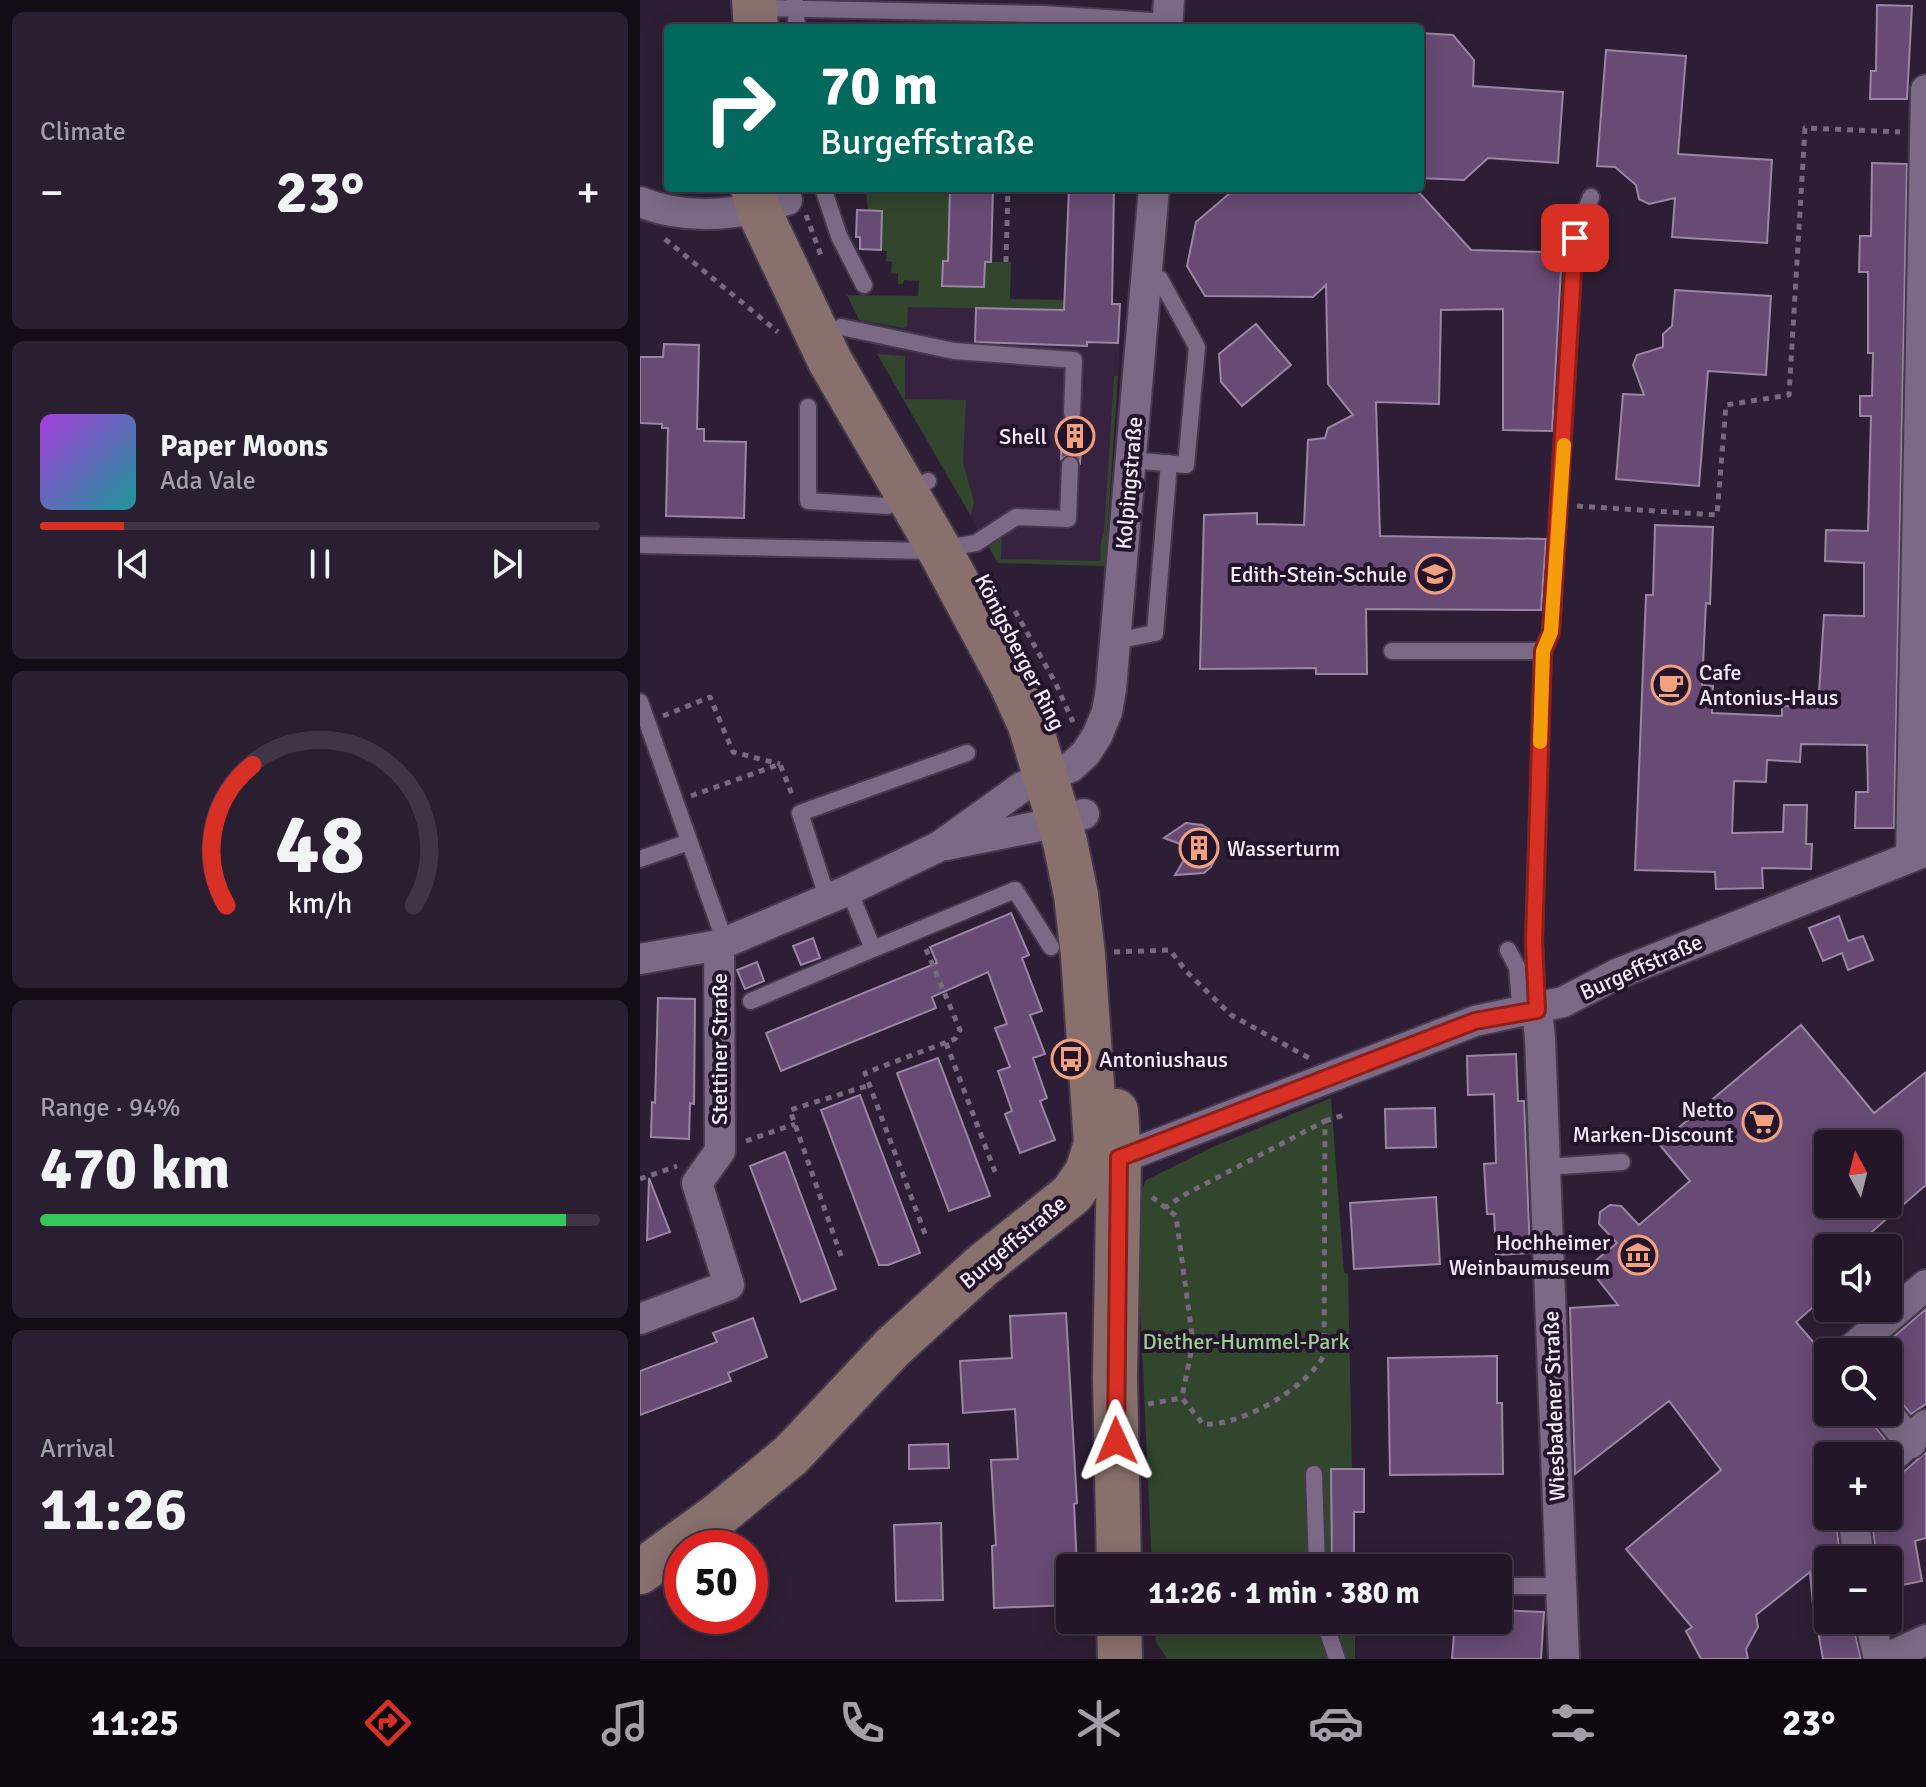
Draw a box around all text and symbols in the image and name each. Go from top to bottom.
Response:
text: 70 m [820,51,938,120]
icon: right [688,56,792,160]
text: Climate [40,116,126,148]
text: Burgeffstraße [820,120,1035,165]
text: 23° [276,156,364,230]
text: − [40,166,64,220]
text: + [576,166,600,220]
pin [1541,204,1609,272]
icon: arrive [1553,216,1597,260]
building icon: Shell [1054,415,1096,457]
street label: Kolpingstraße [1110,416,1148,550]
place label: Shell [999,423,1047,450]
text: Paper Moons [160,428,328,465]
text: Ada Vale [160,465,256,497]
icon: previous [111,542,155,586]
icon: pause [298,542,342,586]
icon: next [485,542,529,586]
school or university icon: Edith-Stein-Schule [1414,553,1456,595]
place label: Edith-Stein-Schule [1230,561,1407,588]
street label: Königsberger Ring [969,569,1071,735]
place label: Cafe Antonius-Haus [1699,659,1838,711]
cafe icon: Cafe Antonius-Haus [1650,664,1692,706]
text: 48 [275,793,365,895]
building icon: Wasserturm [1178,827,1220,869]
place label: Wasserturm [1227,835,1340,862]
text: km/h [288,886,352,921]
street label: Burgeffstraße [1576,928,1706,1006]
street label: Stettiner Straße [706,973,733,1125]
bus stop icon: Antoniushaus [1050,1038,1092,1080]
place label: Antoniushaus [1099,1046,1228,1073]
text: Range · 94% [40,1092,181,1124]
place label: Netto Marken-Discount [1572,1096,1734,1148]
supermarket icon: Netto Marken-Discount [1741,1101,1783,1143]
north arrow [1814,1130,1902,1218]
map controls [1814,1130,1902,1634]
text: 470 km [40,1132,230,1206]
street label: Burgeffstraße [954,1189,1072,1295]
place label: Hochheimer Weinbaumuseum [1449,1229,1610,1281]
museum icon: Hochheimer Weinbaumuseum [1617,1234,1659,1276]
button: sound [1814,1234,1902,1322]
street label: Wiesbadener Straße [1537,1310,1571,1502]
park label: Diether-Hummel-Park [1143,1328,1349,1355]
button: search [1814,1338,1902,1426]
position arrow [1074,1399,1158,1483]
text: Arrival [40,1433,115,1465]
button: + [1814,1442,1902,1530]
text: 11:26 [40,1473,187,1547]
speed limit sign: 50 [664,1530,768,1634]
button: − [1814,1546,1902,1634]
text: 11:26 · 1 min · 380 m [1148,1575,1420,1612]
icon: directions [360,1695,416,1751]
icon: music [597,1695,653,1751]
icon: phone [834,1695,890,1751]
icon: climate [1071,1695,1127,1751]
icon: car [1308,1695,1364,1751]
icon: filters [1545,1695,1601,1751]
text: 11:25 [91,1701,179,1746]
text: 23° [1782,1701,1835,1746]

